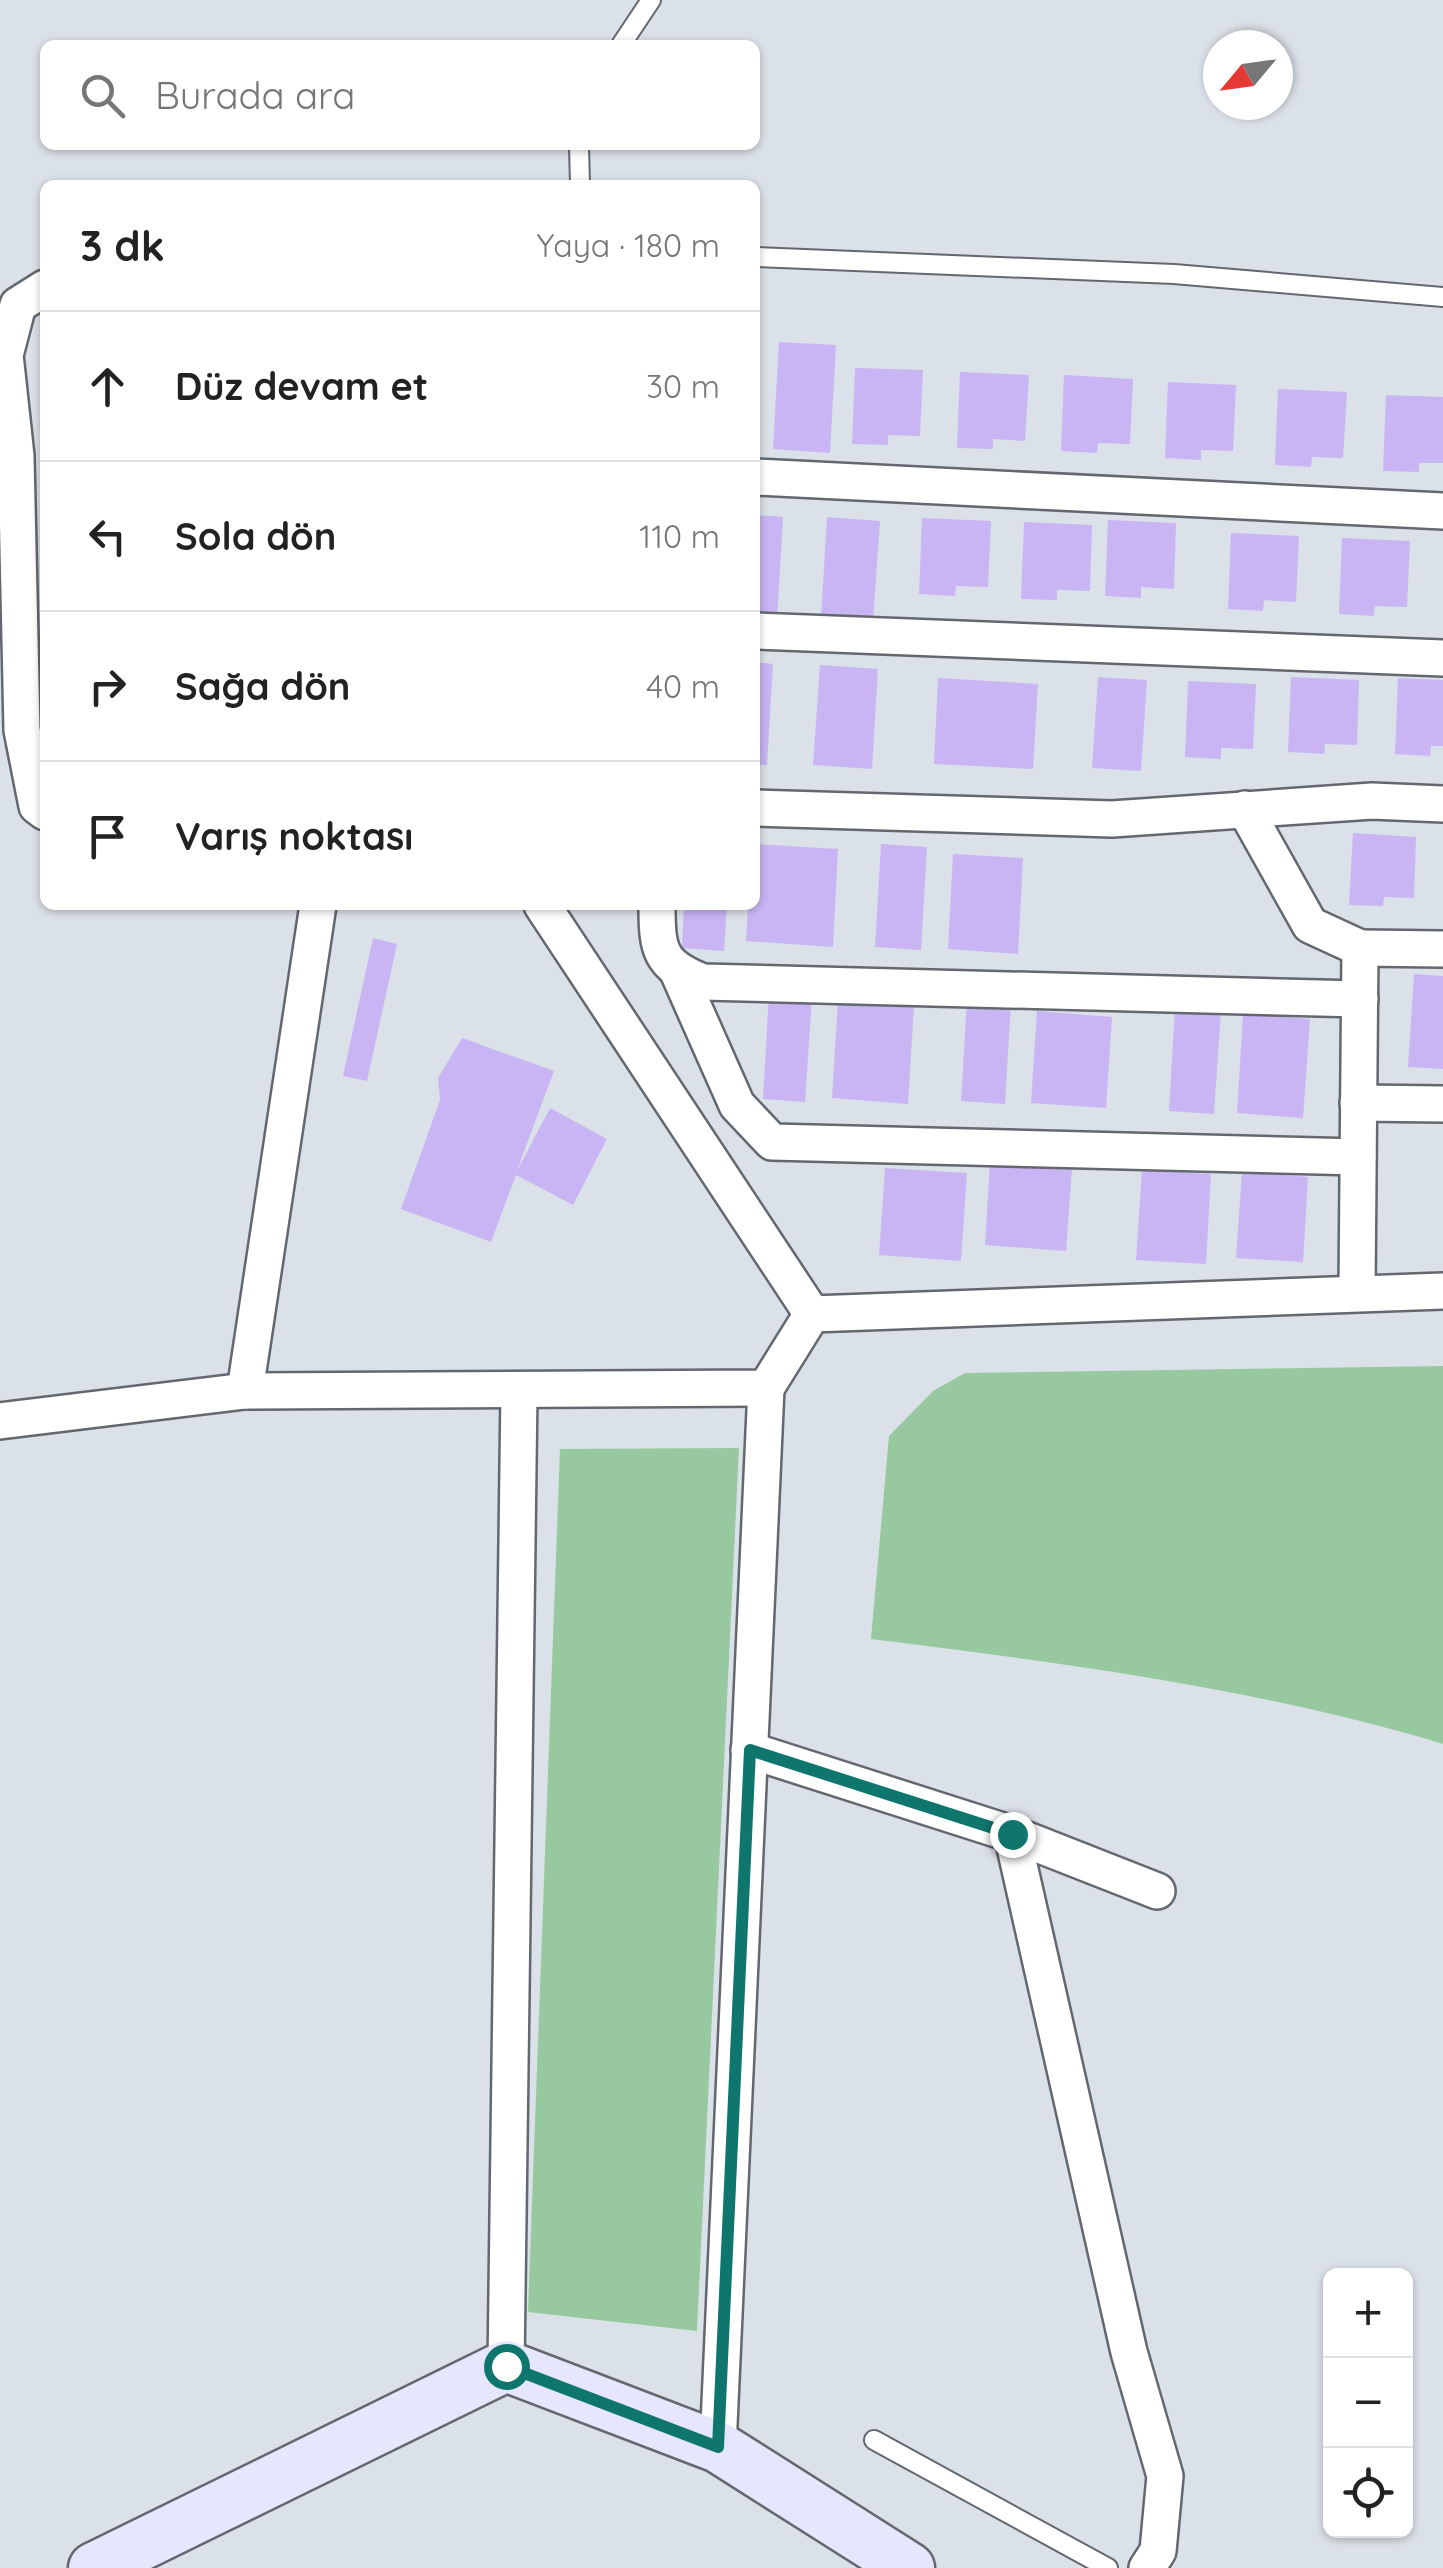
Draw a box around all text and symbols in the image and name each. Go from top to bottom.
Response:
north arrow [1203,30,1293,120]
search box [40,40,760,150]
icon: search [75,68,130,123]
text: Burada ara [155,71,355,119]
text: 3 dk [80,219,165,272]
text: Yaya · 180 m [536,225,720,265]
icon: ahead [80,359,135,414]
text: Düz devam et [175,362,428,410]
text: 30 m [646,366,720,406]
icon: left [80,509,135,564]
text: Sola dön [175,512,336,560]
text: 110 m [639,516,720,556]
icon: right [80,659,135,714]
text: Sağa dön [175,662,351,710]
text: 40 m [646,666,720,706]
icon: arrive [80,809,135,864]
text: Varış noktası [175,812,413,860]
route end [990,1812,1036,1858]
map controls [1323,2268,1413,2538]
button: + [1323,2268,1413,2358]
route start [484,2344,530,2390]
button: − [1323,2358,1413,2448]
button: locate [1323,2448,1413,2538]

